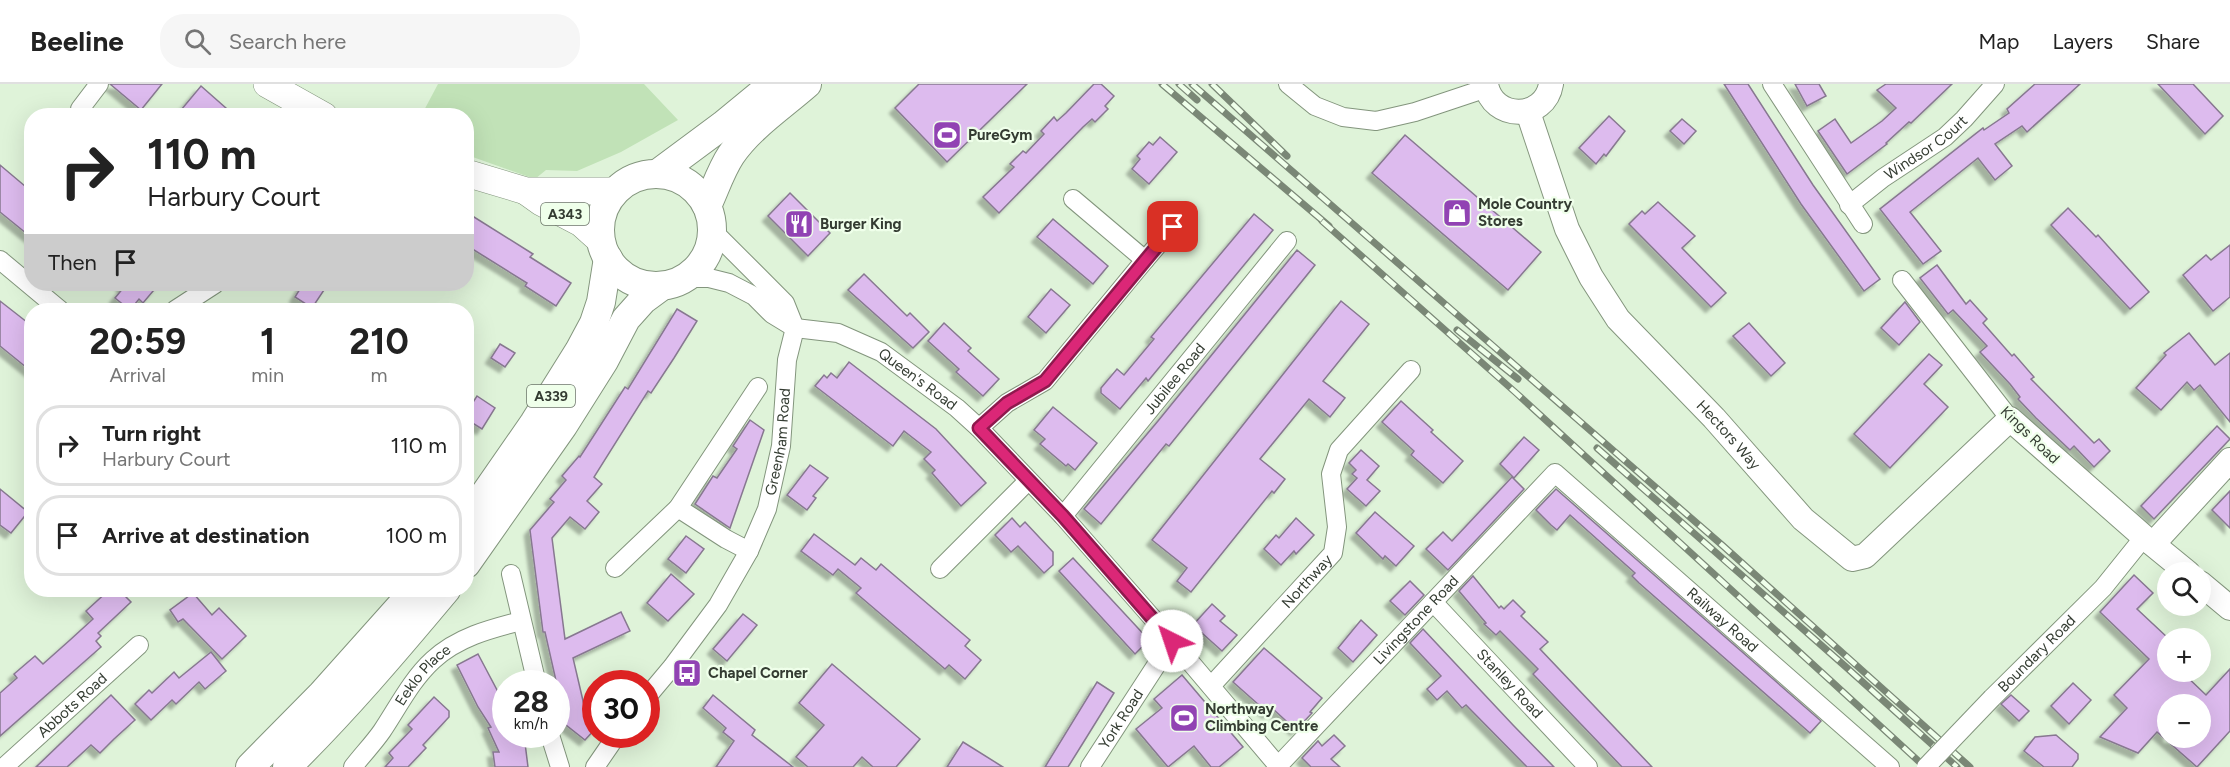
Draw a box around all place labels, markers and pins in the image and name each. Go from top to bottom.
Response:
sports icon: PureGym [931,119,963,151]
place label: PureGym [968,126,1032,144]
place label: Mole Country Stores [1478,195,1572,230]
shop icon: Mole Country Stores [1441,197,1473,229]
pin [1147,201,1198,252]
restaurant icon: Burger King [783,208,815,240]
place label: Burger King [820,215,901,233]
bus stop icon: Chapel Corner [671,657,703,689]
place label: Chapel Corner [708,664,808,682]
place label: Northway Climbing Centre [1205,700,1319,735]
sports icon: Northway Climbing Centre [1168,702,1200,734]

